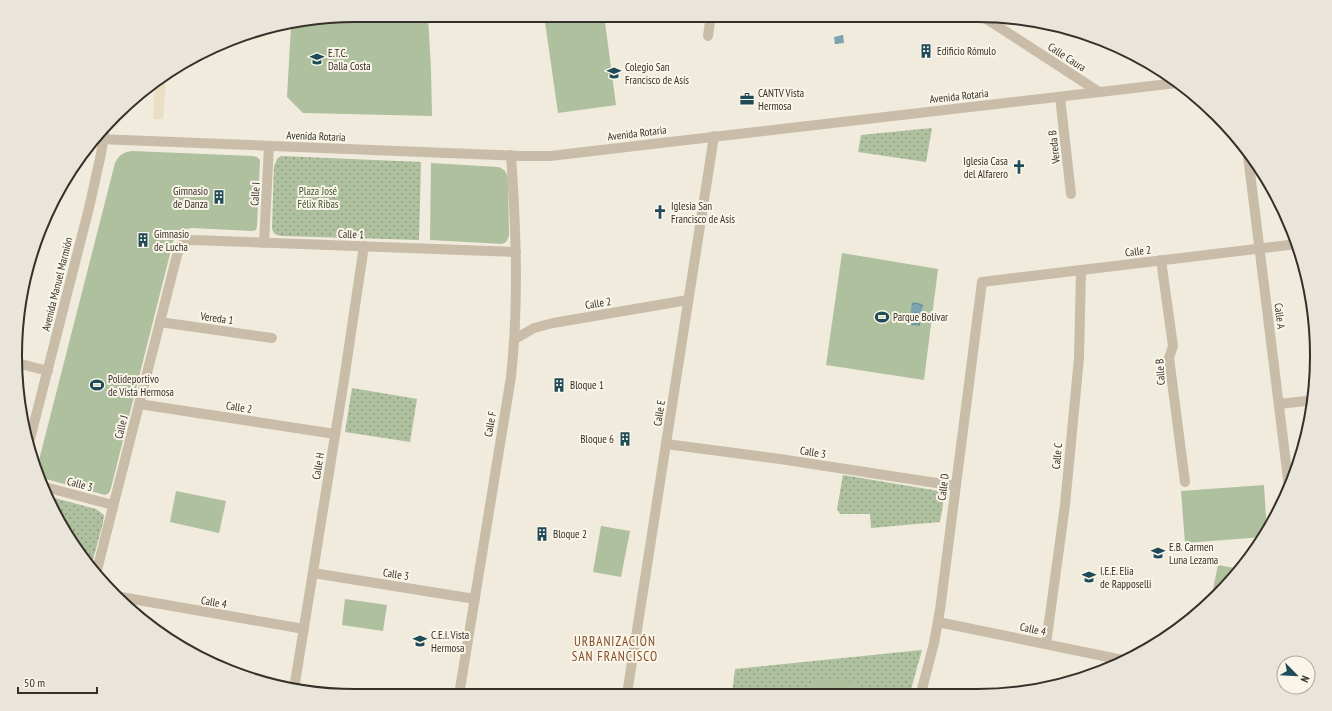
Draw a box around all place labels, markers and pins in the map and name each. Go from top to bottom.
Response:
building icon: Edificio Rómulo [918,43,934,59]
place label: Edificio Rómulo [937,44,996,58]
place label: E.T.C. Dalla Costa [328,46,371,73]
school or university icon: E.T.C. Dalla Costa [309,51,325,67]
place label: Colegio San Francisco de Asís [625,60,689,87]
school or university icon: Colegio San Francisco de Asís [606,65,622,81]
place label: CANTV Vista Hermosa [758,86,804,113]
office icon: CANTV Vista Hermosa [739,91,755,107]
place label: Iglesia Casa del Alfarero [963,154,1008,181]
church icon: Iglesia Casa del Alfarero [1011,159,1027,175]
place label: Gimnasio de Danza [173,184,208,211]
building icon: Gimnasio de Danza [211,189,227,205]
place label: Iglesia San Francisco de Asís [671,199,735,226]
church icon: Iglesia San Francisco de Asís [652,204,668,220]
place label: Gimnasio de Lucha [154,227,189,254]
building icon: Gimnasio de Lucha [135,232,151,248]
sports icon: Parque Bolívar [874,309,890,325]
place label: Parque Bolívar [893,310,948,324]
place label: Polideportivo de Vista Hermosa [108,372,174,399]
sports icon: Polideportivo de Vista Hermosa [89,377,105,393]
building icon: Bloque 1 [551,377,567,393]
place label: Bloque 1 [570,378,604,392]
building icon: Bloque 6 [617,431,633,447]
place label: Bloque 6 [580,432,614,446]
building icon: Bloque 2 [534,526,550,542]
place label: Bloque 2 [553,527,587,541]
place label: E.B. Carmen Luna Lezama [1169,540,1218,567]
school or university icon: E.B. Carmen Luna Lezama [1150,545,1166,561]
place label: I.E.E. Elia de Rapposelli [1100,564,1151,591]
school or university icon: I.E.E. Elia de Rapposelli [1081,569,1097,585]
place label: C.E.I. Vista Hermosa [431,628,469,655]
school or university icon: C.E.I. Vista Hermosa [412,633,428,649]

